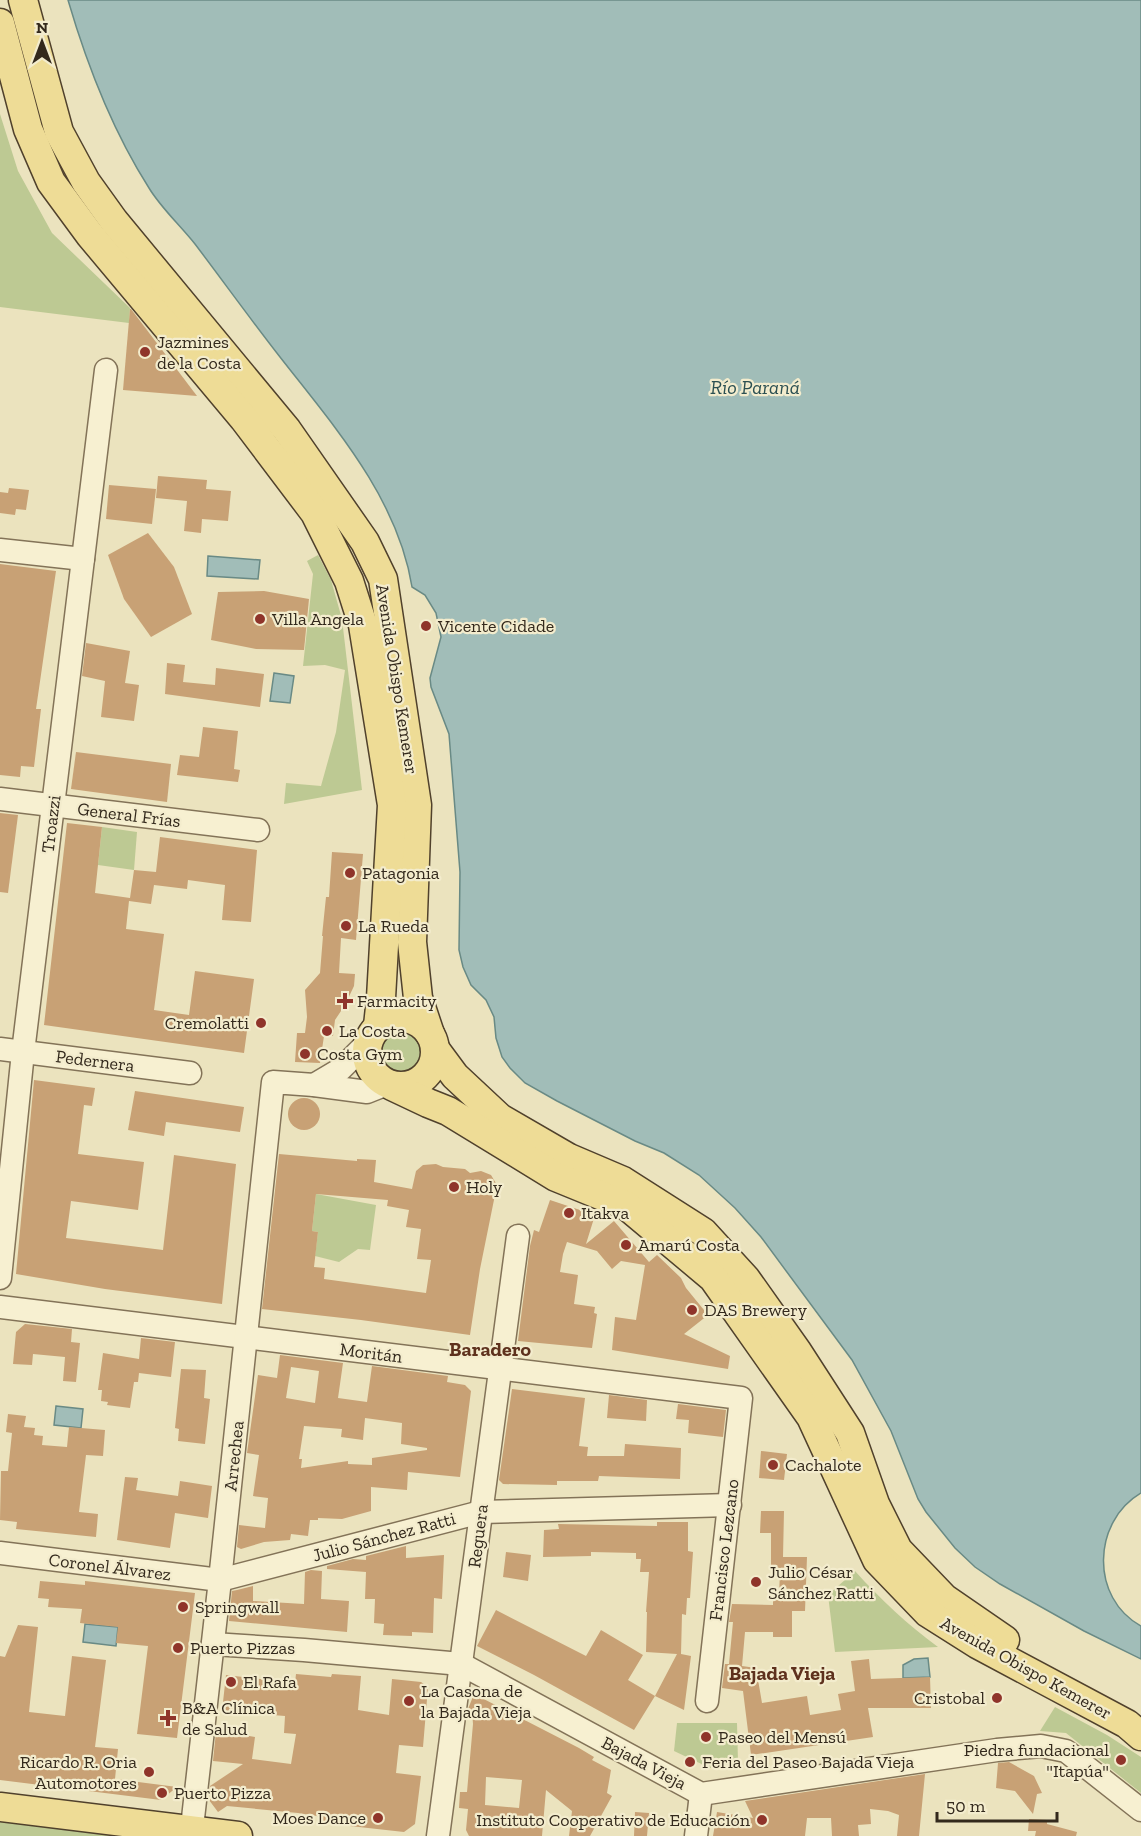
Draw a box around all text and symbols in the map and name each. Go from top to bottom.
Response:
north arrow [12,12,72,72]
text: N [36,18,48,37]
place label: Jazmines de la Costa [157,331,241,374]
marker: Jazmines de la Costa [138,345,152,359]
water label: Río Paraná [710,375,800,399]
street label: Avenida Obispo Kemerer [371,582,423,776]
place label: Villa Angela [271,608,364,630]
marker: Villa Angela [253,612,267,626]
place label: Vicente Cidade [437,615,554,637]
marker: Vicente Cidade [419,619,433,633]
street label: Troazzi [37,794,65,854]
street label: General Frías [76,798,182,832]
place label: Patagonia [362,862,440,884]
marker: Patagonia [343,866,357,880]
place label: La Rueda [358,915,429,937]
marker: La Rueda [339,919,353,933]
place label: Farmacity [357,990,437,1012]
marker: Farmacity [338,994,352,1008]
place label: Cremolatti [165,1012,249,1034]
marker: Cremolatti [254,1016,268,1030]
place label: La Costa [339,1020,406,1042]
marker: La Costa [320,1024,334,1038]
place label: Costa Gym [317,1043,403,1065]
street label: Pedernera [54,1045,136,1077]
marker: Costa Gym [298,1047,312,1061]
place label: Holy [466,1176,503,1198]
marker: Holy [447,1180,461,1194]
place label: Itakva [581,1202,629,1224]
marker: Itakva [562,1206,576,1220]
place label: Amarú Costa [638,1234,740,1256]
marker: Amarú Costa [619,1238,633,1252]
place label: DAS Brewery [704,1299,808,1321]
marker: DAS Brewery [685,1303,699,1317]
district label: Baradero [449,1337,531,1361]
street label: Moritán [338,1338,404,1368]
street label: Arrechea [219,1419,249,1492]
place label: Cachalote [785,1454,862,1476]
marker: Cachalote [766,1458,780,1472]
street label: Francisco Lezcano [704,1478,744,1622]
street label: Reguera [463,1503,493,1569]
street label: Julio Sánchez Ratti [310,1507,458,1567]
street label: Coronel Álvarez [48,1549,172,1585]
place label: Julio César Sánchez Ratti [768,1561,874,1604]
marker: Julio César Sánchez Ratti [749,1575,763,1589]
place label: Springwall [195,1596,280,1618]
marker: Springwall [176,1600,190,1614]
street label: Avenida Obispo Kemerer [937,1612,1115,1724]
place label: Puerto Pizzas [190,1637,295,1659]
marker: Puerto Pizzas [171,1641,185,1655]
district label: Bajada Vieja [729,1661,835,1685]
place label: El Rafa [243,1671,297,1693]
marker: El Rafa [224,1675,238,1689]
place label: La Casona de la Bajada Vieja [421,1680,532,1723]
place label: Cristobal [914,1687,985,1709]
marker: Cristobal [990,1691,1004,1705]
marker: La Casona de la Bajada Vieja [402,1694,416,1708]
place label: B&A Clínica de Salud [182,1697,275,1740]
marker: B&A Clínica de Salud [159,1709,177,1727]
place label: Paseo del Mensú [718,1726,846,1748]
marker: Paseo del Mensú [699,1730,713,1744]
street label: Bajada Vieja [598,1731,690,1795]
place label: Piedra fundacional "Itapúa" [964,1739,1109,1782]
place label: Ricardo R. Oria Automotores [20,1751,137,1794]
place label: Feria del Paseo Bajada Vieja [702,1751,915,1773]
marker: Piedra fundacional "Itapúa" [1114,1753,1128,1767]
marker: Feria del Paseo Bajada Vieja [683,1755,697,1769]
marker: Ricardo R. Oria Automotores [142,1765,156,1779]
place label: Puerto Pizza [174,1782,272,1804]
scale bar [937,1785,1057,1823]
marker: Puerto Pizza [155,1786,169,1800]
text: 50 m [946,1795,986,1817]
place label: Moes Dance [272,1807,366,1829]
place label: Instituto Cooperativo de Educación [476,1809,751,1831]
marker: Moes Dance [371,1811,385,1825]
marker: Instituto Cooperativo de Educación [755,1813,769,1827]

